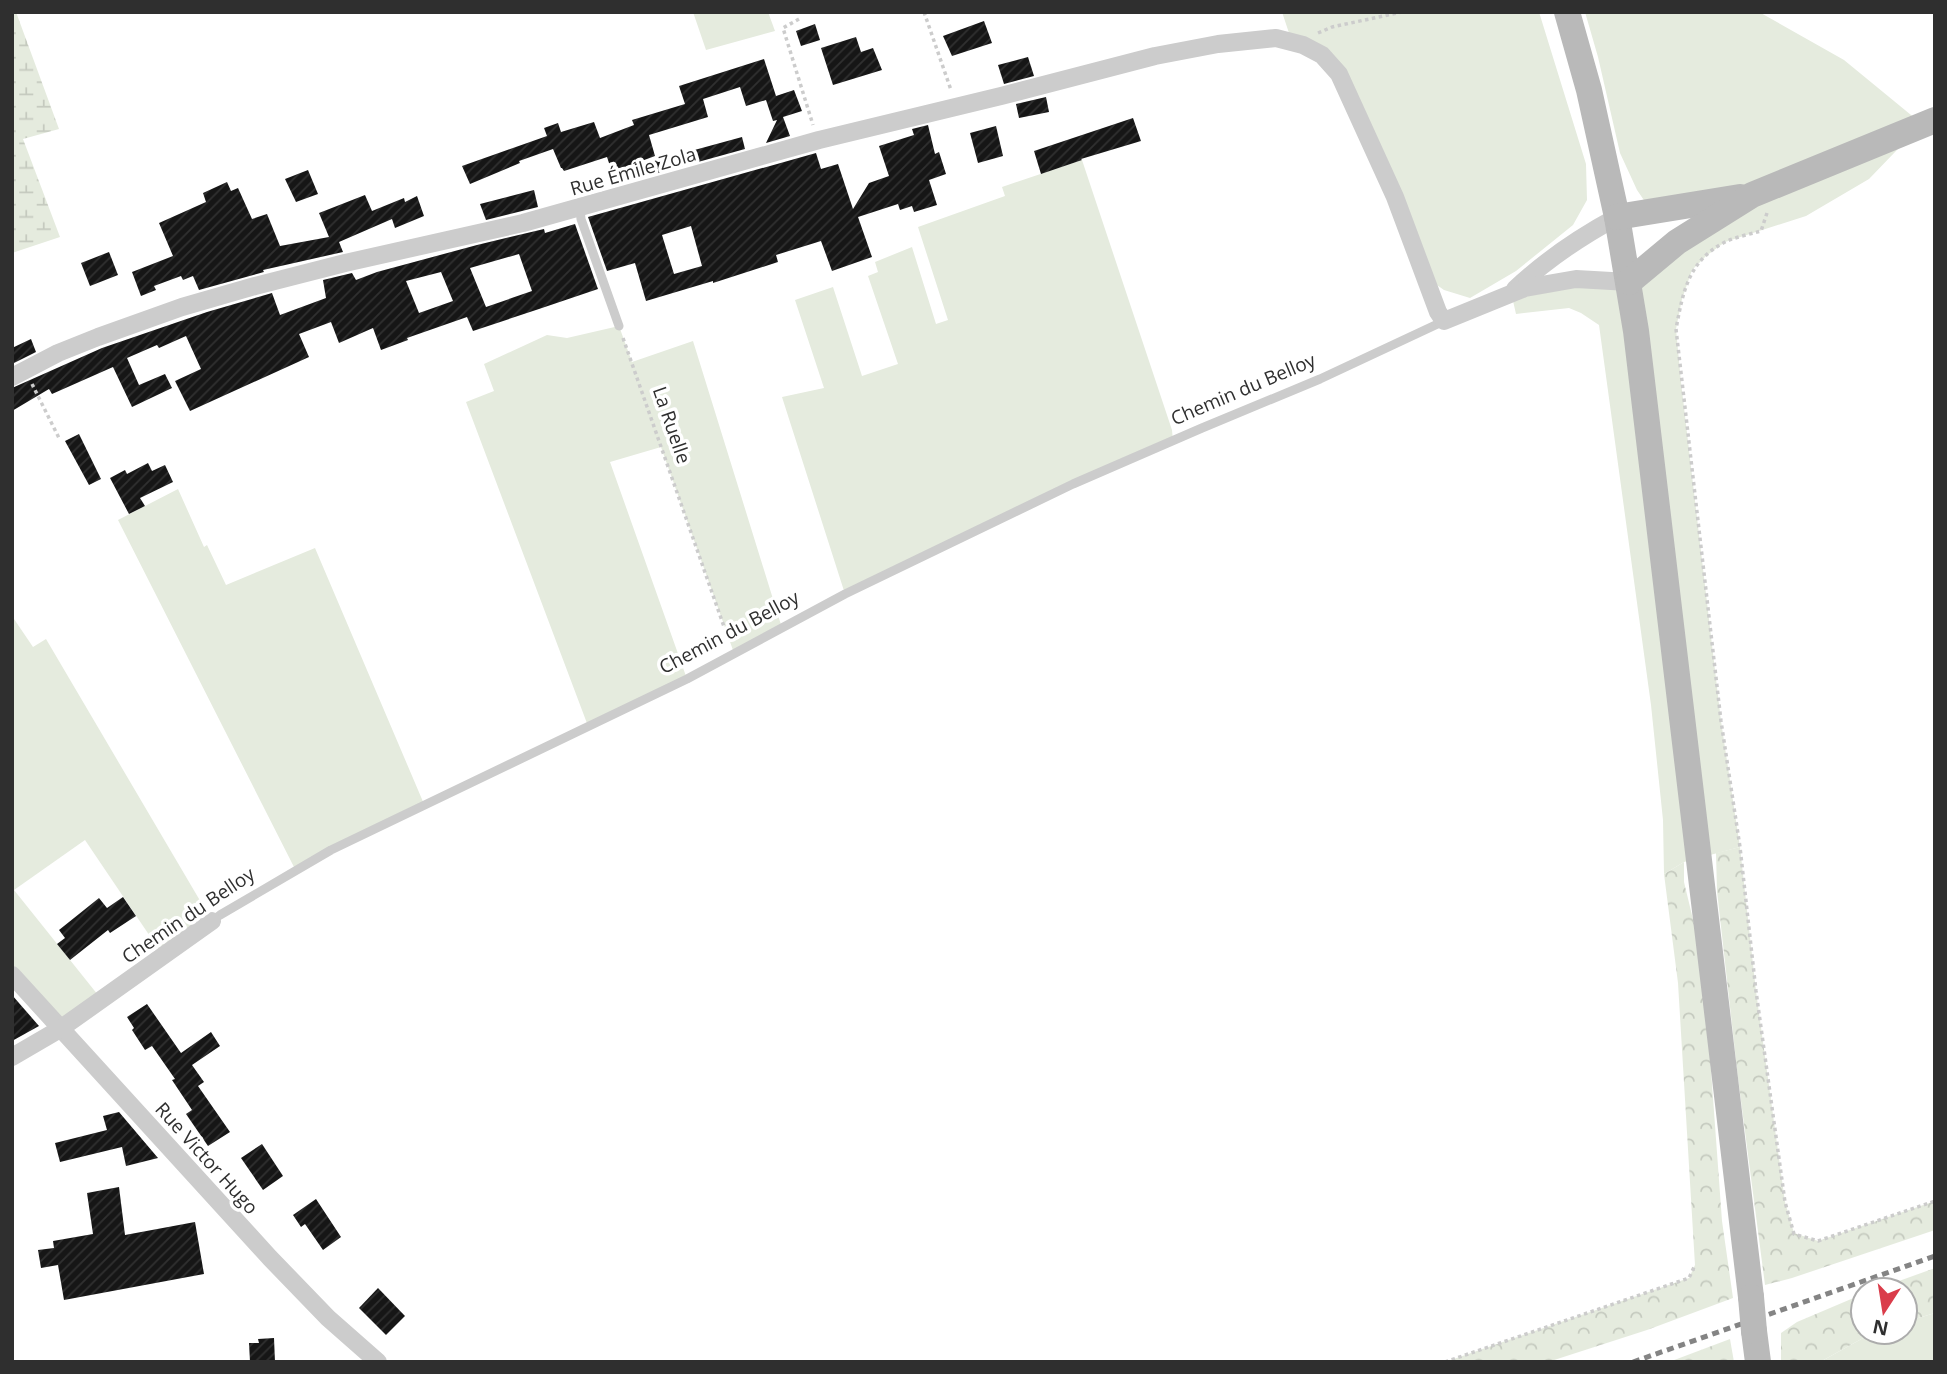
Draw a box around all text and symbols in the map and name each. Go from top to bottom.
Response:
street label: Rue Émile Zola [567,141,699,201]
street label: Chemin du Belloy [1167,347,1320,431]
street label: La Ruelle [647,383,697,467]
street label: Chemin du Belloy [654,584,804,680]
street label: Chemin du Belloy [116,861,260,969]
street label: Rue Victor Hugo [150,1096,264,1220]
north arrow [1849,1276,1919,1346]
text: N [1870,1313,1891,1342]

